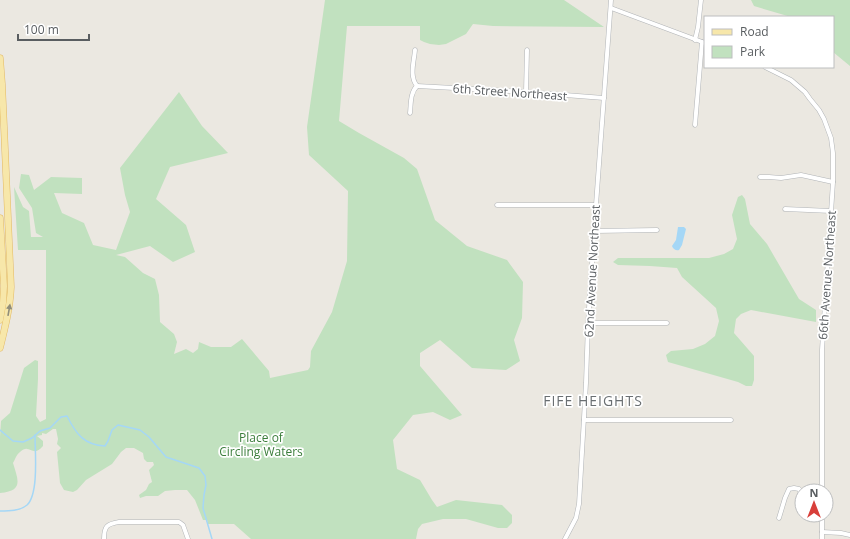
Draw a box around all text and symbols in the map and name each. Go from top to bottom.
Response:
scale bar [18,16,89,42]
legend [704,16,834,68]
text: 100 m [24,21,59,38]
text: Road [740,23,769,40]
text: Park [740,43,766,60]
street label: 6th Street Northeast [452,80,568,104]
street label: 62nd Avenue Northeast [580,204,604,338]
street label: 66th Avenue Northeast [814,210,840,340]
one-way arrow [6,304,12,316]
district label: FIFE HEIGHTS [543,391,643,410]
park label: Place of Circling Waters [219,429,303,460]
north arrow [794,483,834,523]
text: N [810,485,818,500]

